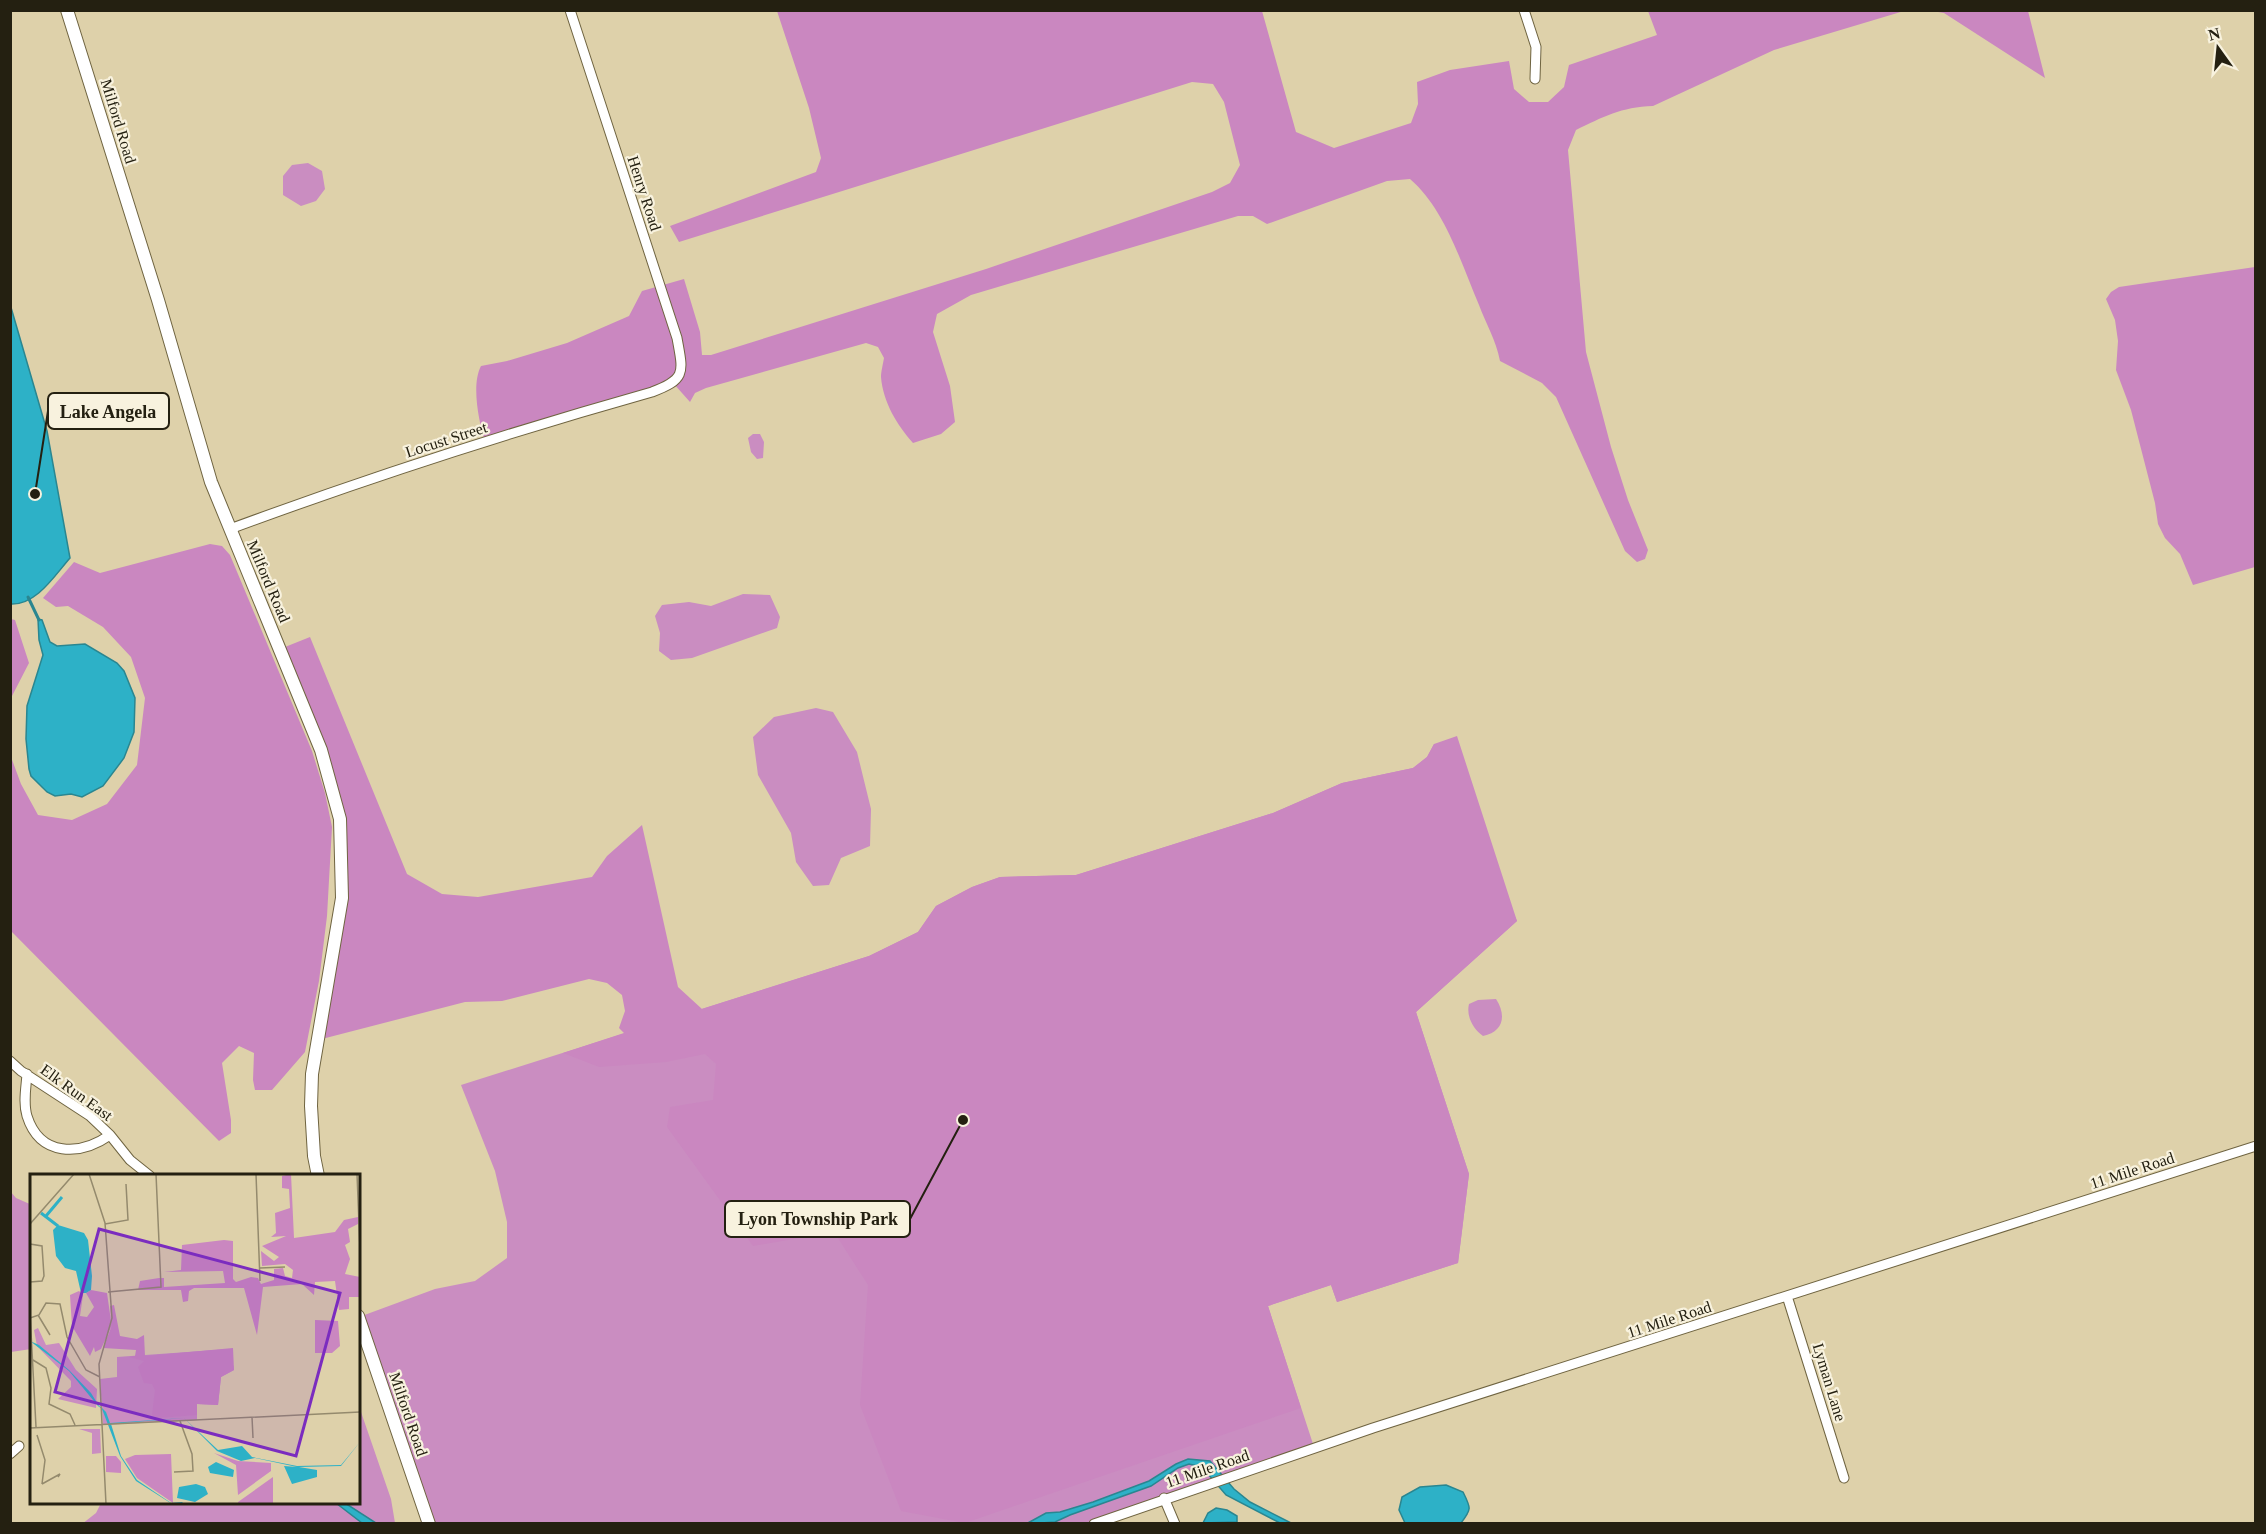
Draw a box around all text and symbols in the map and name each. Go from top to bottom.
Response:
north arrow [2188,18,2248,78]
text: N [2206,24,2222,44]
street label: Milford Road [98,77,139,165]
street label: Henry Road [623,154,665,233]
callout: Lake Angela [48,393,169,429]
text: Lake Angela [60,402,156,422]
street label: Locust Street [403,418,490,461]
street label: Milford Road [244,538,293,625]
street label: Elk Run East [38,1061,116,1124]
street label: 11 Mile Road [2088,1149,2176,1192]
inset map [30,1174,360,1504]
callout: Lyon Township Park [725,1201,910,1237]
text: Lyon Township Park [738,1209,898,1229]
street label: 11 Mile Road [1625,1298,1713,1341]
street label: Lyman Lane [1809,1341,1849,1423]
street label: Milford Road [386,1370,431,1458]
street label: 11 Mile Road [1163,1446,1251,1491]

